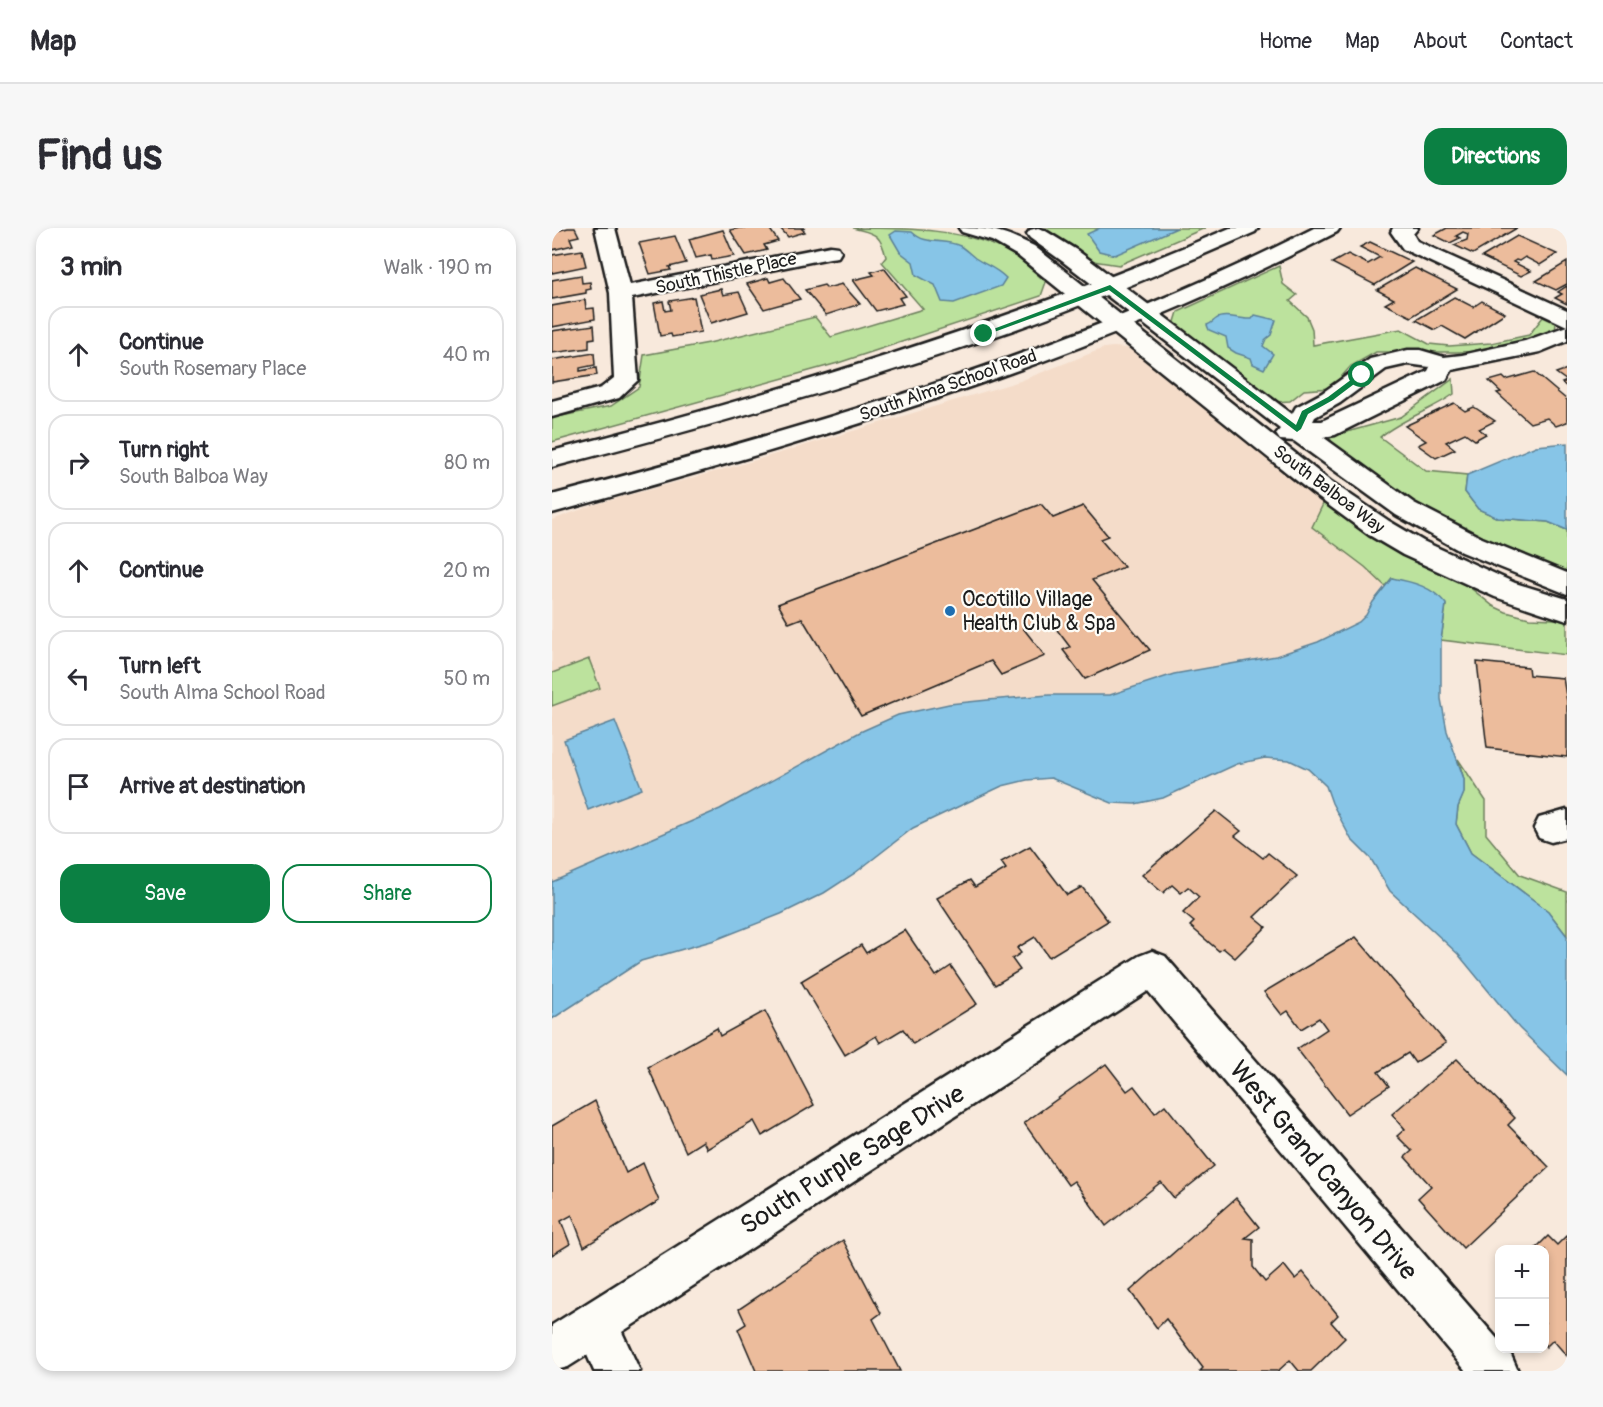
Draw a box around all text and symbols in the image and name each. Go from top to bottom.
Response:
text: Map [30,24,76,59]
text: Home [1259,28,1312,55]
text: Map [1345,28,1380,55]
text: About [1413,28,1467,55]
text: Contact [1500,28,1573,55]
button: Directions [1424,128,1567,185]
text: Find us [36,130,162,182]
street label: South Thistle Place [653,247,799,300]
text: 3 min [60,251,122,283]
text: Walk · 190 m [384,255,492,280]
route end [970,320,996,346]
text: Continue [119,328,203,356]
icon: ahead [62,338,95,371]
text: 40 m [443,342,490,367]
street label: South Alma School Road [857,344,1040,427]
text: South Rosemary Place [119,356,306,381]
route start [1348,361,1374,387]
text: Turn right [119,436,209,464]
street label: South Balboa Way [1268,440,1389,539]
icon: right [62,446,95,479]
text: 80 m [444,450,490,475]
text: South Balboa Way [119,464,268,489]
icon: ahead [62,554,95,587]
text: Continue [119,556,203,584]
text: 20 m [443,558,490,583]
place label: Ocotillo Village Health Club & Spa [962,586,1115,637]
marker: Ocotillo Village Health Club & Spa [943,604,957,618]
text: Turn left [119,652,201,680]
icon: left [62,662,95,695]
text: 50 m [443,666,490,691]
text: South Alma School Road [119,680,326,705]
icon: arrive [62,770,95,803]
text: Arrive at destination [119,772,305,800]
button: Save [60,864,270,923]
button: Share [282,864,492,923]
street label: West Grand Canyon Drive [1222,1055,1424,1287]
street label: South Purple Sage Drive [734,1078,971,1242]
map controls [1495,1245,1549,1353]
button: + [1495,1245,1549,1299]
button: − [1495,1299,1549,1353]

